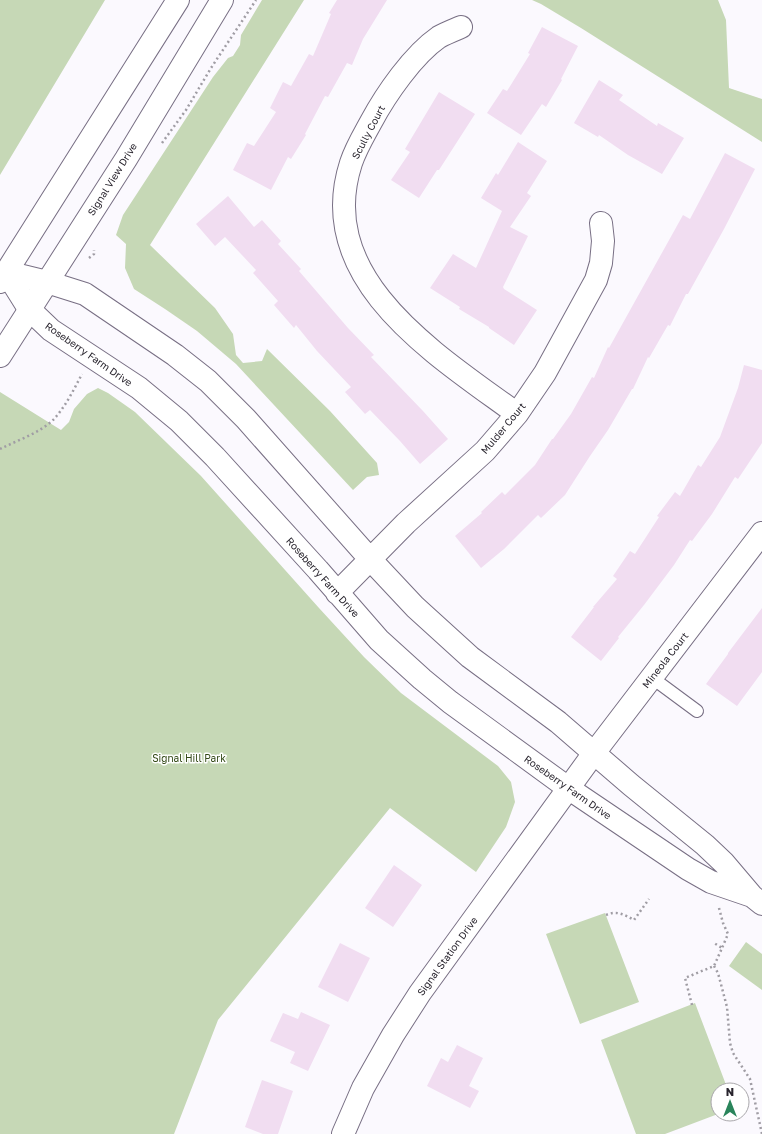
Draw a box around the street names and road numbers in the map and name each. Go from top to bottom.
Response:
street label: Scully Court [349,103,387,161]
street label: Signal View Drive [85,140,139,217]
street label: Roseberry Farm Drive [43,319,135,389]
street label: Mulder Court [478,400,528,456]
street label: Roseberry Farm Drive [284,535,362,620]
street label: Mineola Court [639,630,691,690]
street label: Roseberry Farm Drive [522,752,614,822]
street label: Signal Station Drive [414,914,480,998]

